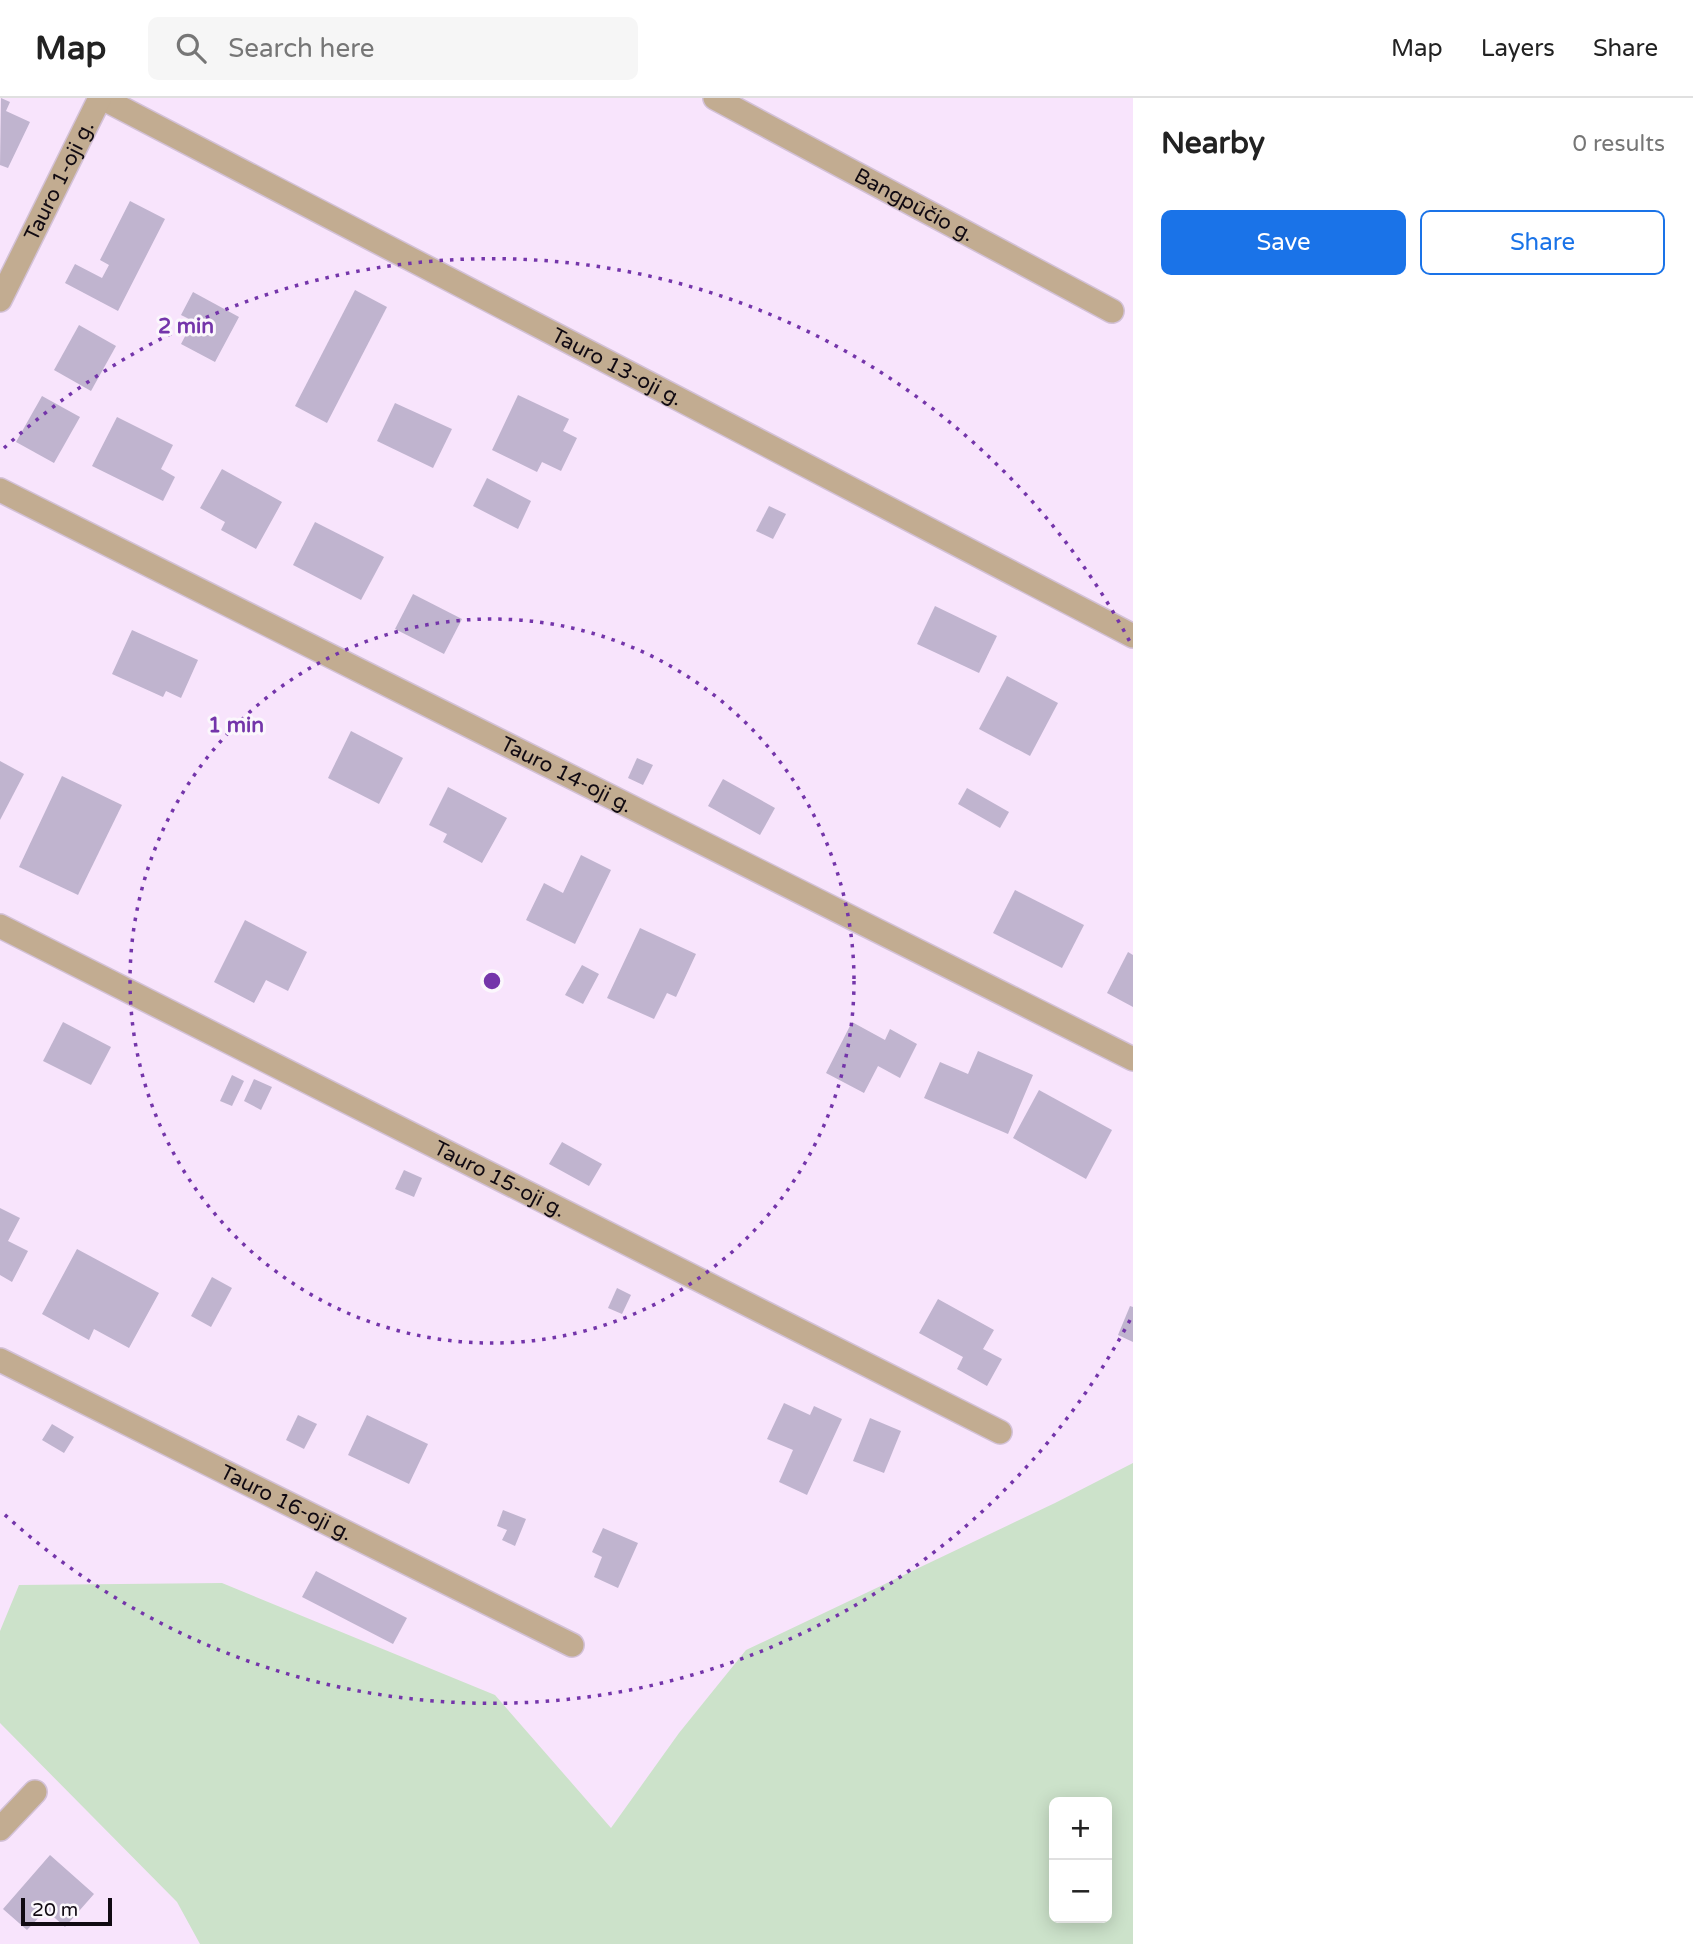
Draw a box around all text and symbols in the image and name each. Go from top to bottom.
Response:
search box [148,17,638,80]
text: Map [35,29,106,68]
icon: search [172,29,210,67]
text: Search here [228,33,374,64]
text: Map [1391,34,1443,63]
text: Layers [1481,34,1555,63]
text: Share [1593,34,1658,63]
street label: Tauro 1-oji g. [19,117,100,245]
text: Nearby [1161,125,1265,162]
text: 0 results [1572,130,1665,158]
street label: Bangpūčio g. [850,163,978,247]
button: Save [1161,210,1406,275]
button: Share [1420,210,1665,275]
text: 2 min [158,314,214,339]
street label: Tauro 13-oji g. [547,323,687,412]
text: 1 min [208,713,264,738]
street label: Tauro 14-oji g. [496,731,636,819]
centre of rings [480,969,504,993]
street label: Tauro 15-oji g. [429,1136,569,1223]
street label: Tauro 16-oji g. [216,1460,356,1546]
map controls [1049,1797,1112,1923]
button: + [1049,1797,1112,1860]
button: − [1049,1860,1112,1923]
scale bar [21,1895,112,1927]
text: 20 m [32,1899,78,1921]

